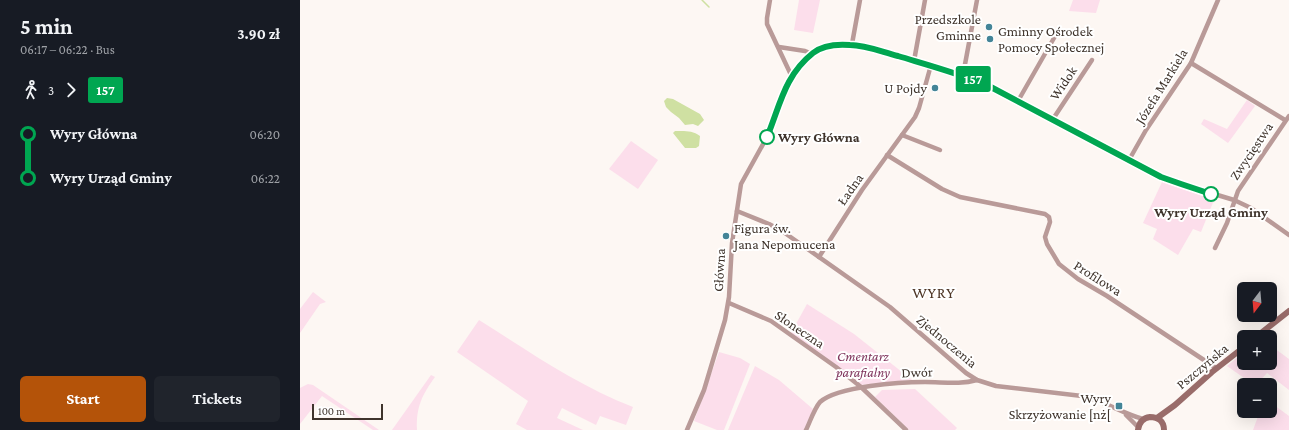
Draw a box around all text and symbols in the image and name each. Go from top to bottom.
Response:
place label: Przedszkole Gminne [915,11,981,43]
text: 5 min [20,14,73,39]
marker: Przedszkole Gminne [984,22,994,32]
place label: Gminny Ośrodek Pomocy Społecznej [998,23,1104,56]
text: 3.90 zł [237,26,280,42]
marker: Gminny Ośrodek Pomocy Społecznej [985,34,995,44]
text: 06:17 – 06:22 · Bus [20,42,115,57]
street label: Józefa Markiela [1130,45,1191,128]
street label: Widok [1046,63,1080,103]
line badge: 157 [950,66,996,92]
text: 157 [964,71,982,87]
icon: walk [20,79,42,101]
icon: forward [60,79,82,101]
place label: U Pojdy [884,80,928,97]
text: 157 [96,82,115,98]
text: 3 [48,83,54,98]
marker: U Pojdy [930,83,940,93]
street label: Zwycięstwa [1226,119,1276,183]
text: Wyry Główna [50,126,137,142]
text: 06:20 [250,127,280,142]
marker: Wyry Główna [759,129,775,145]
place label: Wyry Główna [777,129,860,145]
text: Wyry Urząd Gminy [50,170,172,186]
street label: Ładna [833,170,867,208]
text: 06:22 [251,171,280,186]
marker: Wyry Urząd Gminy [1203,186,1219,202]
place label: Wyry Urząd Gminy [1153,204,1268,220]
place label: Figura św. Jana Nepomucena [732,220,836,252]
marker: Figura św. Jana Nepomucena [721,231,731,241]
street label: Główna [710,247,728,292]
street label: Profilowa [1071,257,1125,299]
north arrow [1237,282,1277,322]
map controls [1237,282,1277,418]
district label: WYRY [912,284,956,301]
street label: Słoneczna [772,307,828,352]
street label: Zjednoczenia [913,311,981,372]
button: + [1237,330,1277,370]
street label: Pszczyńska [1173,339,1231,392]
park label: Cmentarz parafialny [835,348,890,380]
street label: Dwór [901,363,933,381]
button: Start [20,376,146,422]
button: Tickets [154,376,280,422]
button: − [1237,378,1277,418]
place label: Wyry Skrzyżowanie [nż[ [1009,390,1112,422]
marker: Wyry Skrzyżowanie [nż[ [1114,401,1124,411]
scale bar [312,402,383,421]
text: 100 m [318,405,345,417]

